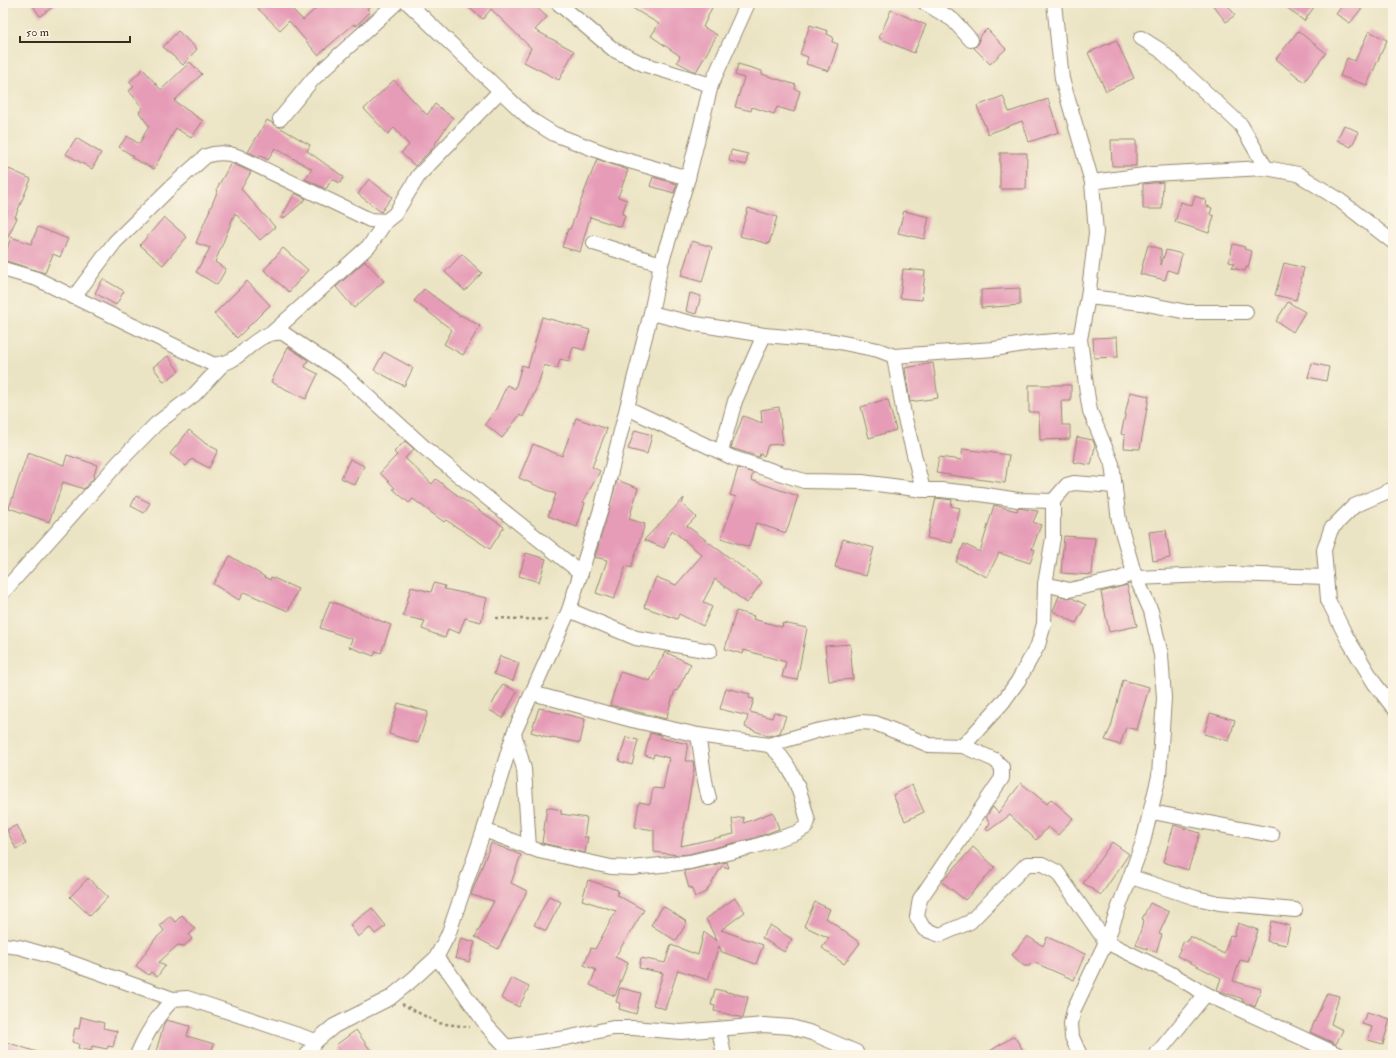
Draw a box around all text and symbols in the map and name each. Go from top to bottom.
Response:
scale bar [20,18,130,44]
text: 50 m [26,25,50,40]

